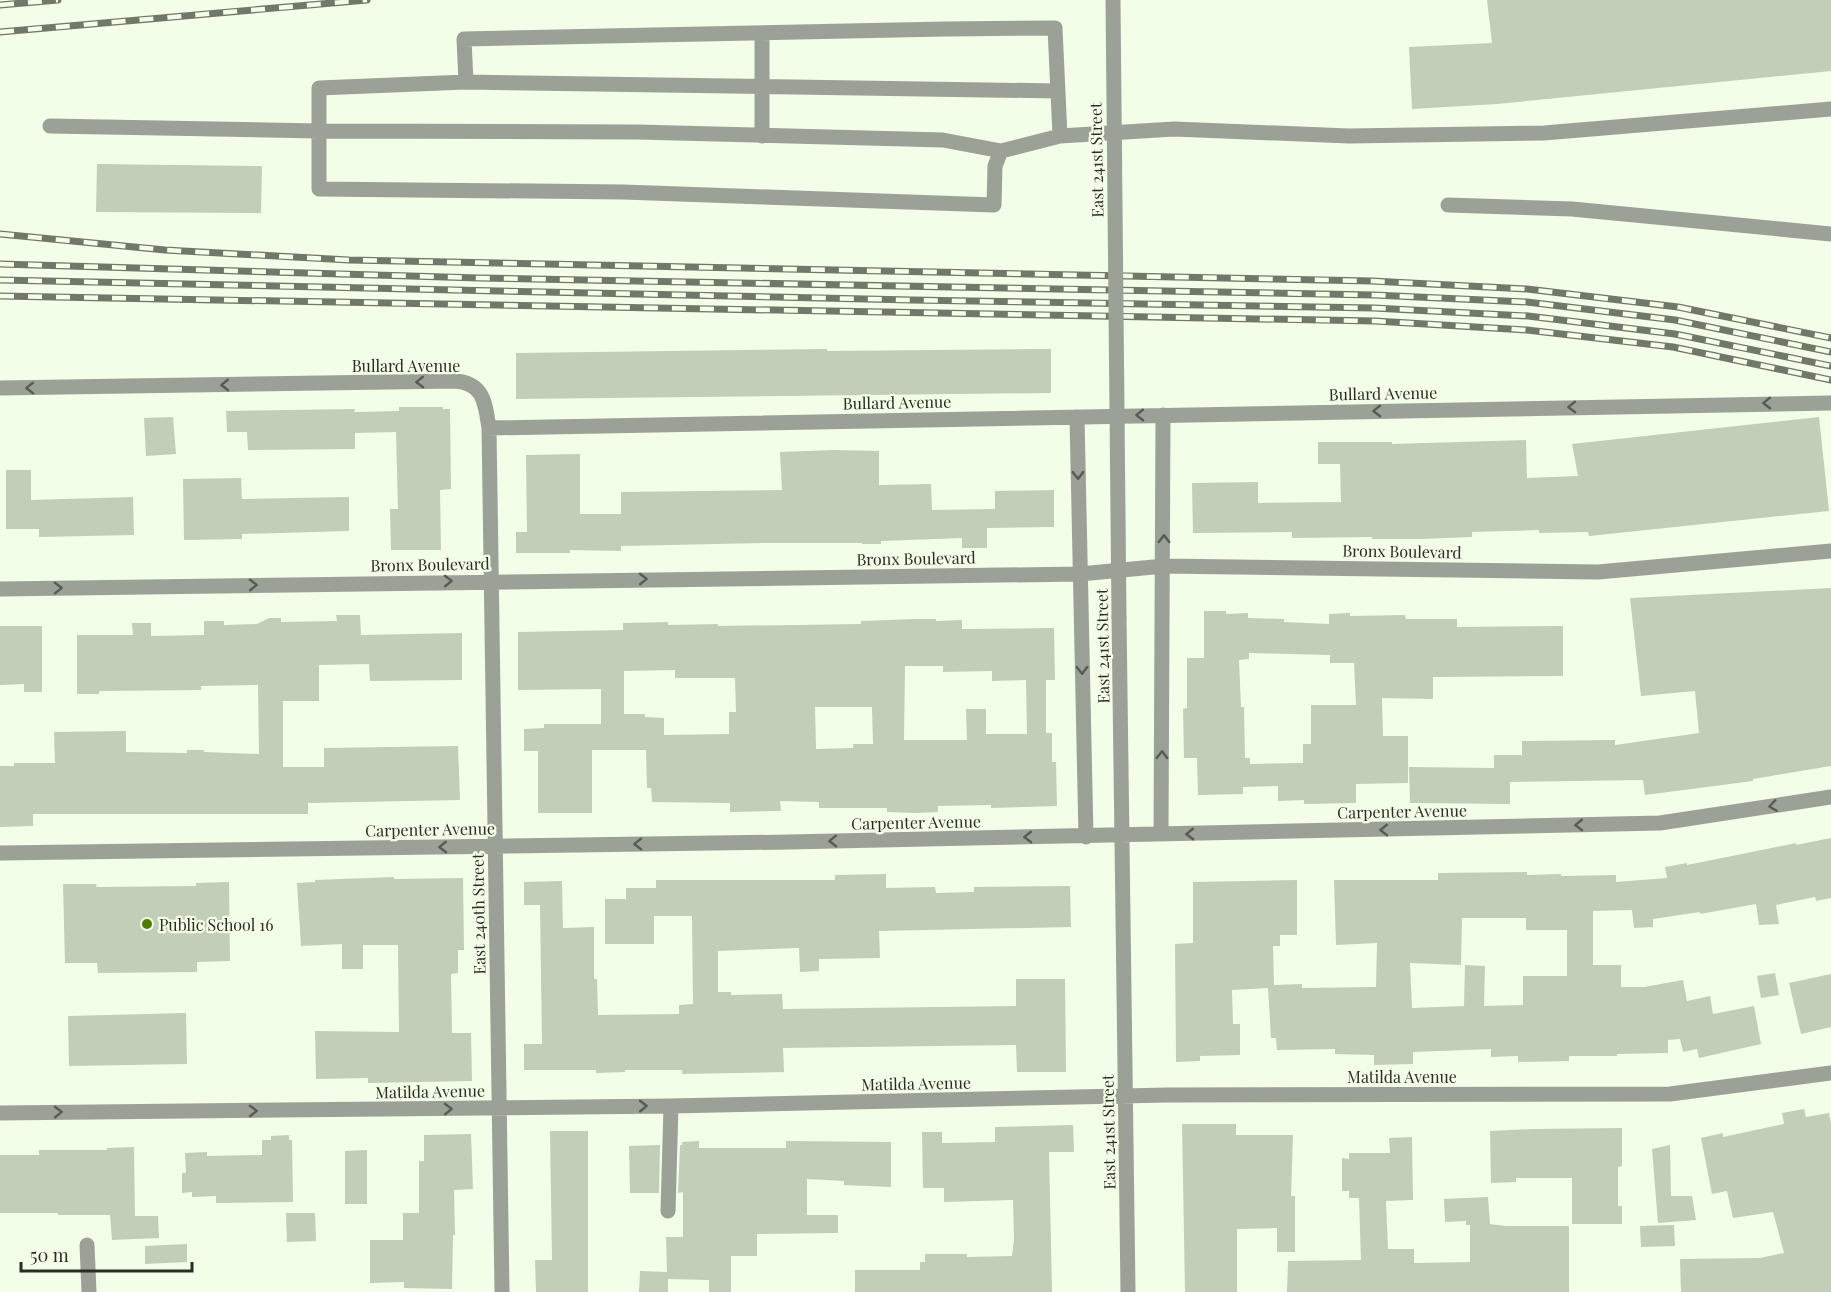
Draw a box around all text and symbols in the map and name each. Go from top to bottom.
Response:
street label: East 241st Street [1084,102,1108,218]
street label: Bullard Avenue [352,355,460,376]
one-way arrow [416,376,425,388]
one-way arrow [221,379,230,391]
one-way arrow [26,382,35,394]
street label: Bullard Avenue [1328,382,1438,404]
street label: Bullard Avenue [842,391,952,413]
one-way arrow [1763,397,1772,410]
one-way arrow [1568,401,1577,413]
one-way arrow [1373,405,1382,417]
one-way arrow [1136,409,1145,422]
one-way arrow [1072,471,1084,480]
one-way arrow [1158,534,1170,543]
street label: Bronx Boulevard [1342,539,1462,563]
street label: Bronx Boulevard [856,546,976,570]
street label: Bronx Boulevard [370,552,490,576]
one-way arrow [639,573,648,585]
one-way arrow [444,575,453,588]
one-way arrow [249,579,258,591]
one-way arrow [54,582,63,594]
street label: East 241st Street [1090,588,1114,704]
one-way arrow [1076,666,1088,675]
one-way arrow [1155,750,1168,759]
street label: Carpenter Avenue [1337,799,1467,823]
one-way arrow [1769,800,1778,812]
street label: Carpenter Avenue [851,810,981,834]
street label: Carpenter Avenue [365,817,495,841]
one-way arrow [1575,819,1584,831]
one-way arrow [1380,823,1389,836]
one-way arrow [1185,827,1194,840]
one-way arrow [1023,831,1032,844]
one-way arrow [828,835,837,848]
one-way arrow [633,838,642,850]
one-way arrow [438,841,447,853]
street label: East 240th Street [466,853,490,975]
place label: Public School 16 [159,914,273,935]
marker: Public School 16 [140,917,154,931]
street label: Matilda Avenue [1347,1066,1457,1087]
street label: Matilda Avenue [861,1072,971,1094]
street label: East 241st Street [1096,1074,1120,1190]
street label: Matilda Avenue [375,1080,485,1102]
one-way arrow [639,1100,648,1112]
one-way arrow [444,1103,453,1115]
one-way arrow [249,1104,258,1117]
one-way arrow [54,1106,63,1119]
scale bar [21,1235,192,1273]
text: 50 m [30,1243,69,1267]

